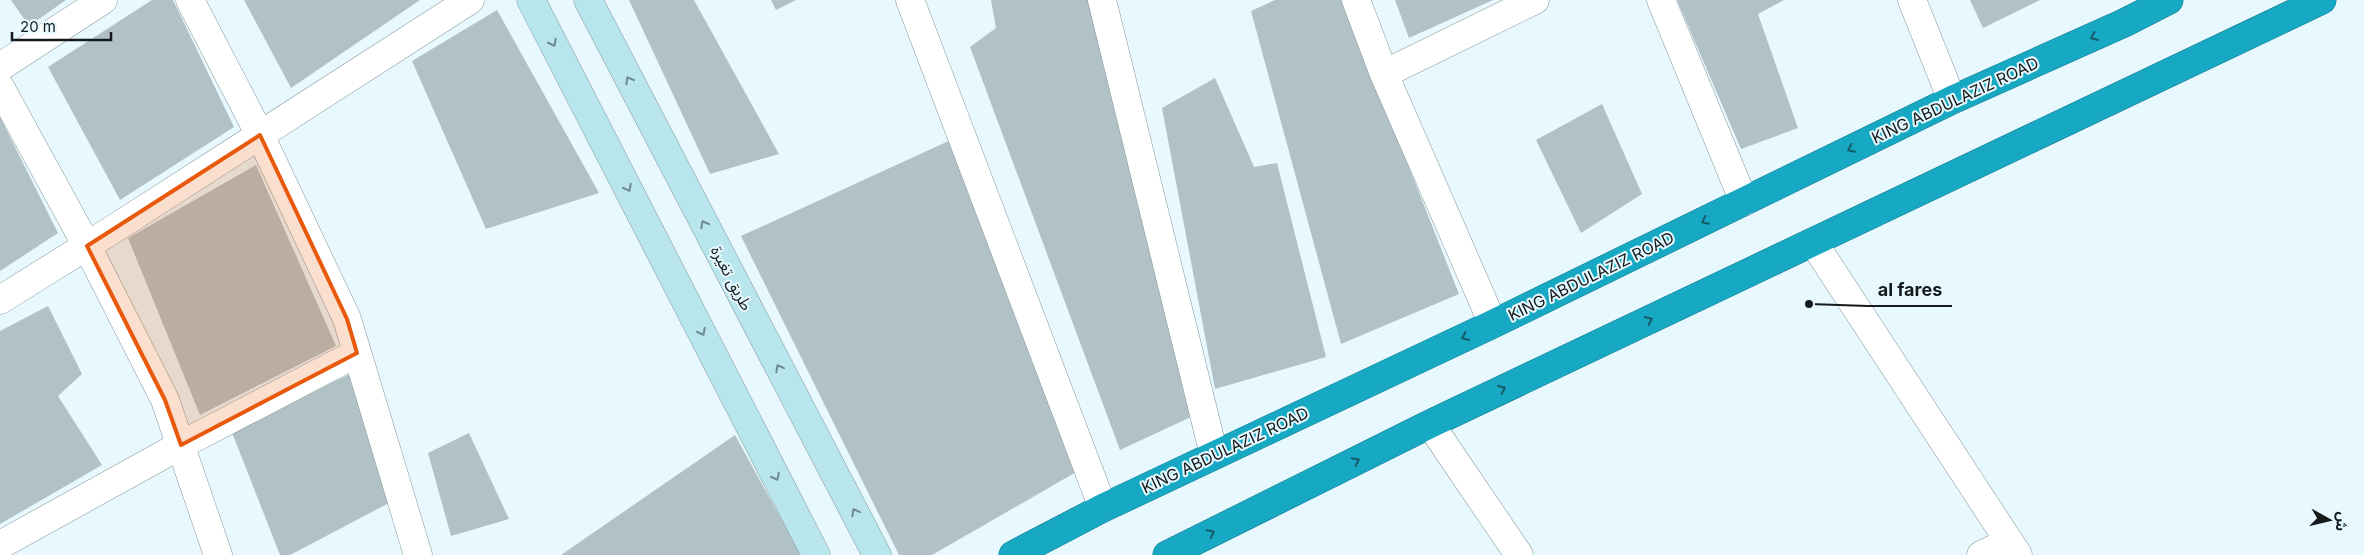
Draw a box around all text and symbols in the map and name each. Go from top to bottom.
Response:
scale bar [12,10,111,42]
text: 20 m [20,17,56,36]
one-way arrow [2090,30,2099,41]
one-way arrow [547,38,557,47]
street label: KING ABDULAZIZ ROAD [1868,52,2042,148]
one-way arrow [625,76,635,85]
one-way arrow [1848,143,1857,153]
one-way arrow [622,182,632,191]
one-way arrow [1702,214,1711,224]
one-way arrow [700,220,710,229]
street label: KING ABDULAZIZ ROAD [1505,227,1677,325]
street label: طريق تغيرة [706,242,757,314]
callout: al fares [1868,273,1952,306]
text: al fares [1878,279,1942,300]
one-way arrow [1644,316,1653,326]
one-way arrow [696,327,706,336]
one-way arrow [1461,331,1470,341]
one-way arrow [775,364,785,373]
one-way arrow [1497,386,1506,396]
street label: KING ABDULAZIZ ROAD [1138,402,1312,498]
one-way arrow [1351,457,1360,467]
one-way arrow [770,472,780,481]
north arrow [2304,495,2354,545]
one-way arrow [851,508,861,517]
text: ش [2333,511,2352,533]
one-way arrow [1206,529,1215,539]

